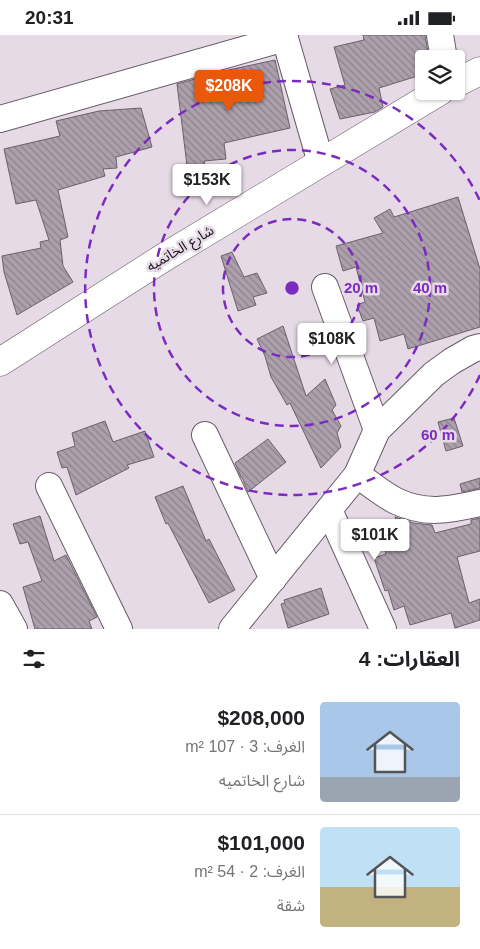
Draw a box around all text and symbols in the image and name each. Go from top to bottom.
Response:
text: 20:31 [25,7,74,28]
map controls [415,50,465,100]
button: layers [415,50,465,100]
pin: $208K [194,69,264,112]
text: $208K [205,77,253,94]
pin: $153K [172,163,242,206]
text: $153K [183,171,231,188]
street label: شارع الخاتميه [144,222,218,277]
centre of rings [283,279,301,297]
text: 20 m [344,279,378,296]
text: 40 m [413,279,447,296]
pin: $108K [297,323,367,365]
text: $108K [308,330,356,347]
text: 60 m [421,426,455,443]
pin: $101K [340,519,410,561]
text: $101K [351,526,399,543]
icon: filters [20,645,48,673]
text: العقارات: 4 [359,647,460,670]
text: $208,000 [217,706,305,729]
icon: home [360,722,420,782]
text: الغرف: 3 · 107 m² [185,738,305,755]
text: شارع الخاتميه [219,772,305,789]
text: $101,000 [217,831,305,854]
icon: home [360,847,420,907]
text: الغرف: 2 · 54 m² [194,863,305,880]
text: شقة [277,897,305,914]

